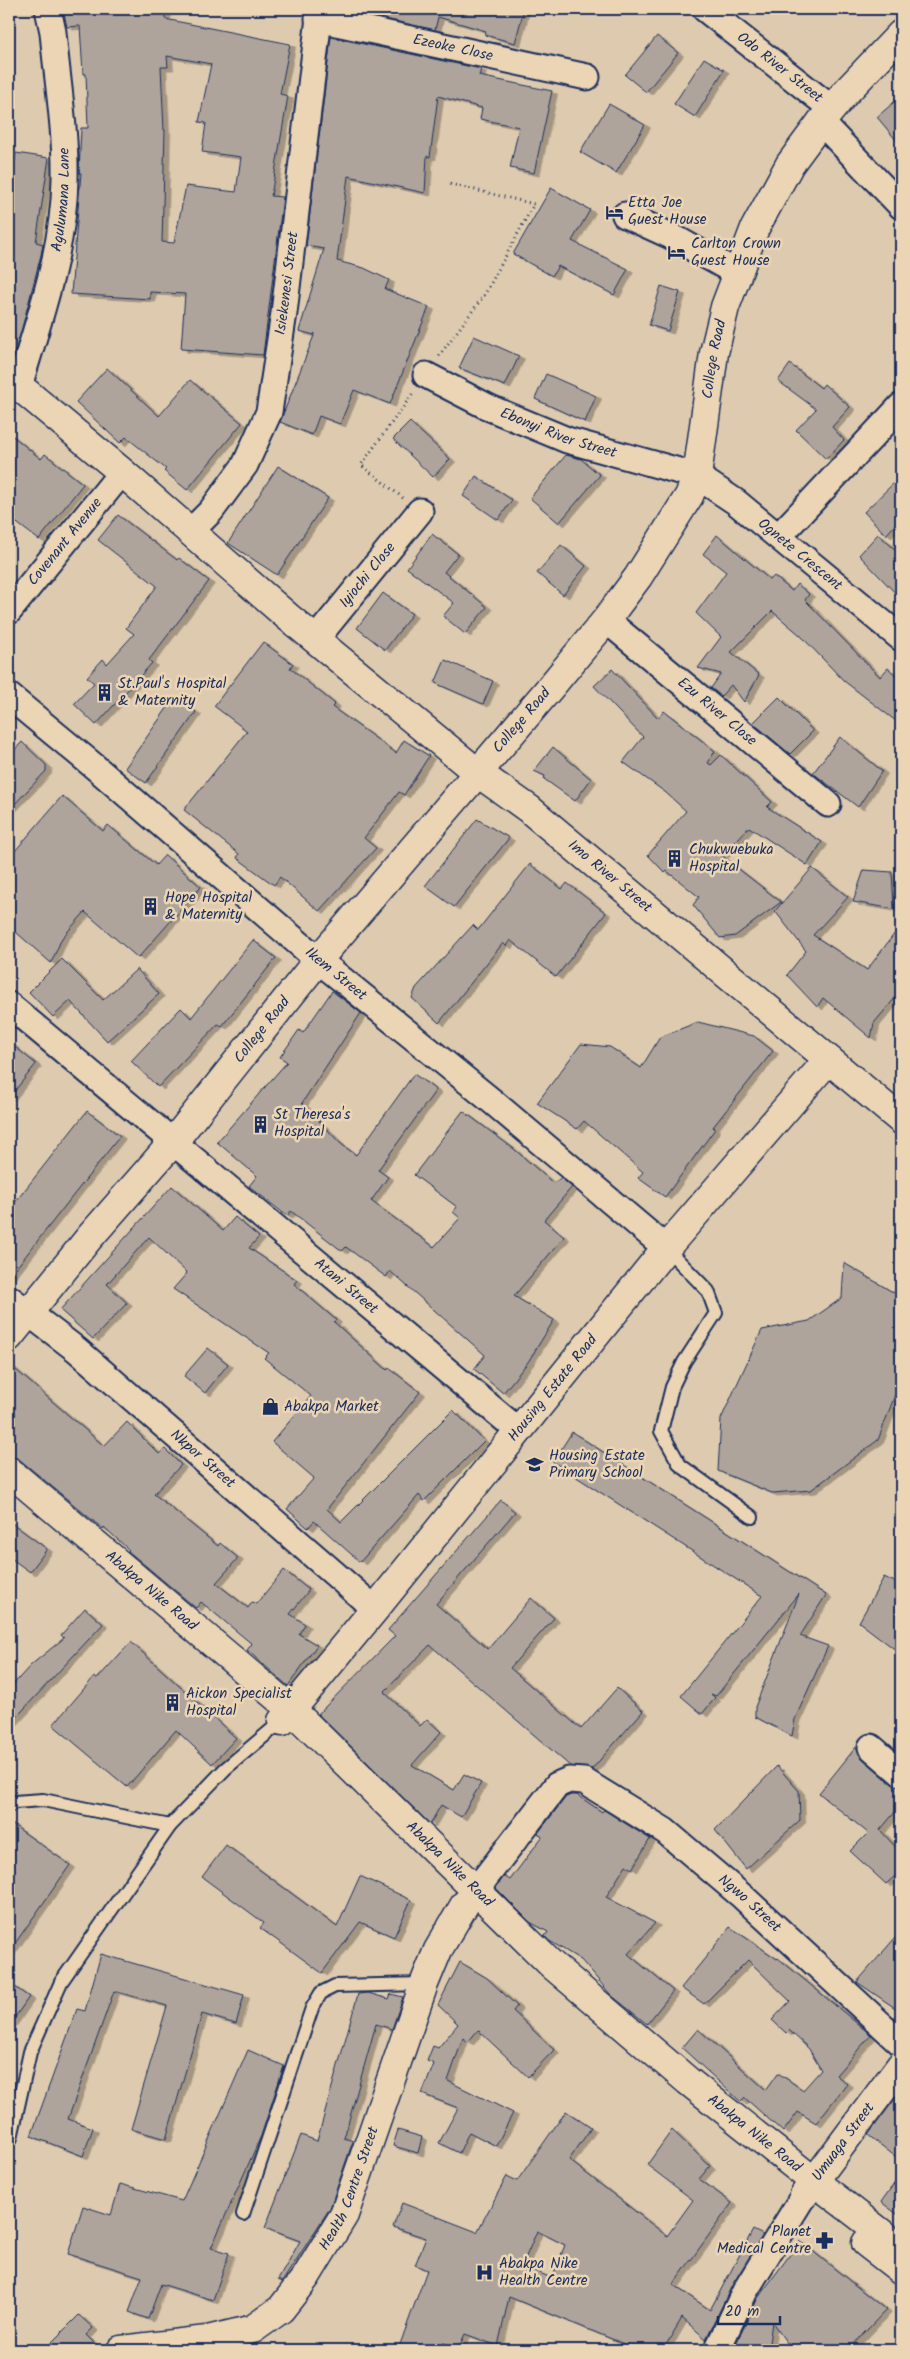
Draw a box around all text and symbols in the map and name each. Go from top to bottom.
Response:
street label: Odo River Street [731,26,828,109]
street label: Ezeoke Close [411,28,495,68]
street label: Agulumana Lane [45,147,77,254]
place label: Etta Joe Guest House [628,191,707,232]
hotel icon: Etta Joe Guest House [604,202,624,222]
street label: Isiekenesi Street [269,230,306,337]
place label: Carlton Crown Guest House [691,232,781,273]
hotel icon: Carlton Crown Guest House [667,243,687,263]
street label: College Road [696,317,734,400]
street label: Ebonyi River Street [496,401,619,465]
street label: Covenant Avenue [22,492,109,591]
street label: Ognete Crescent [752,512,848,597]
street label: Iyiochi Close [333,537,402,614]
street label: Ezu River Close [672,671,762,752]
place label: St.Paul's Hospital & Maternity [118,672,227,713]
street label: College Road [487,682,557,759]
building icon: St.Paul's Hospital & Maternity [94,683,114,703]
street label: Imo River Street [562,834,658,919]
place label: Chukwuebuka Hospital [689,838,774,879]
building icon: Chukwuebuka Hospital [665,849,685,869]
place label: Hope Hospital & Maternity [165,886,253,927]
building icon: Hope Hospital & Maternity [141,897,161,917]
street label: Ikem Street [299,941,372,1007]
street label: College Road [228,991,297,1069]
place label: St Theresa's Hospital [274,1103,351,1144]
building icon: St Theresa's Hospital [250,1114,270,1134]
street label: Atani Street [308,1252,384,1321]
street label: Housing Estate Road [502,1329,604,1447]
place label: Abakpa Market [284,1395,379,1419]
shop icon: Abakpa Market [260,1397,280,1417]
street label: Nkpor Street [164,1424,241,1495]
place label: Housing Estate Primary School [549,1444,645,1485]
school or university icon: Housing Estate Primary School [525,1455,545,1475]
street label: Abakpa Nike Road [99,1545,203,1638]
place label: Aickon Specialist Hospital [186,1682,292,1723]
building icon: Aickon Specialist Hospital [162,1693,182,1713]
street label: Abakpa Nike Road [400,1816,499,1914]
street label: Ngwo Street [712,1868,787,1939]
street label: Abakpa Nike Road [702,2089,807,2179]
street label: Umuaga Street [806,2097,881,2187]
street label: Health Centre Street [313,2123,386,2255]
place label: Planet Medical Centre [717,2220,811,2261]
pharmacy icon: Planet Medical Centre [815,2231,835,2251]
place label: Abakpa Nike Health Centre [499,2252,588,2293]
hospital icon: Abakpa Nike Health Centre [475,2263,495,2283]
scale bar [718,2294,780,2326]
text: 20 m [725,2300,759,2324]

